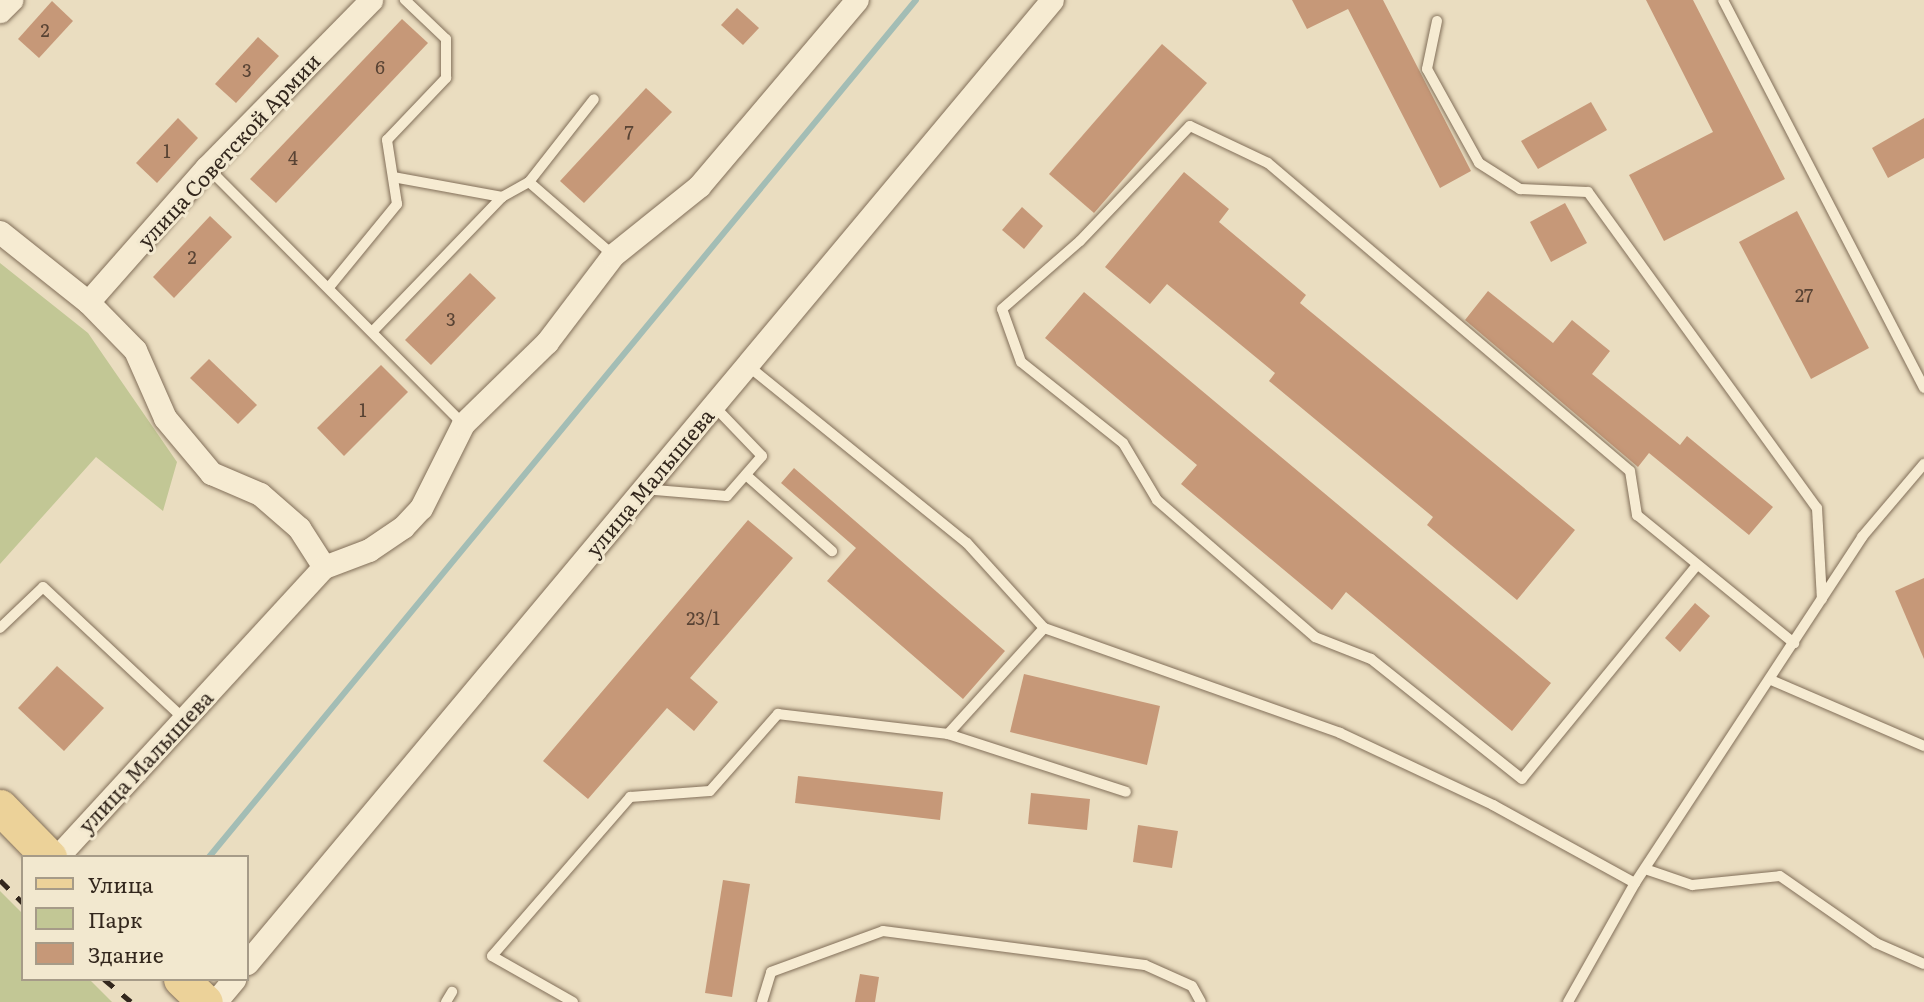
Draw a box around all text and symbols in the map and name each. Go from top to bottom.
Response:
house number: 2 [40,19,50,41]
street label: улица Советской Армии [131,48,325,252]
house number: 6 [375,56,385,78]
house number: 3 [242,59,252,81]
house number: 7 [624,121,634,143]
house number: 1 [163,140,171,162]
house number: 4 [288,147,298,169]
house number: 2 [187,246,197,268]
house number: 27 [1795,284,1813,306]
house number: 3 [446,308,456,330]
house number: 1 [359,399,367,421]
street label: улица Малышева [580,403,718,561]
house number: 23/1 [686,607,720,629]
street label: улица Малышева [72,685,218,837]
legend [21,855,248,981]
text: Улица [88,868,153,899]
text: Парк [88,903,142,934]
text: Здание [88,938,164,969]

